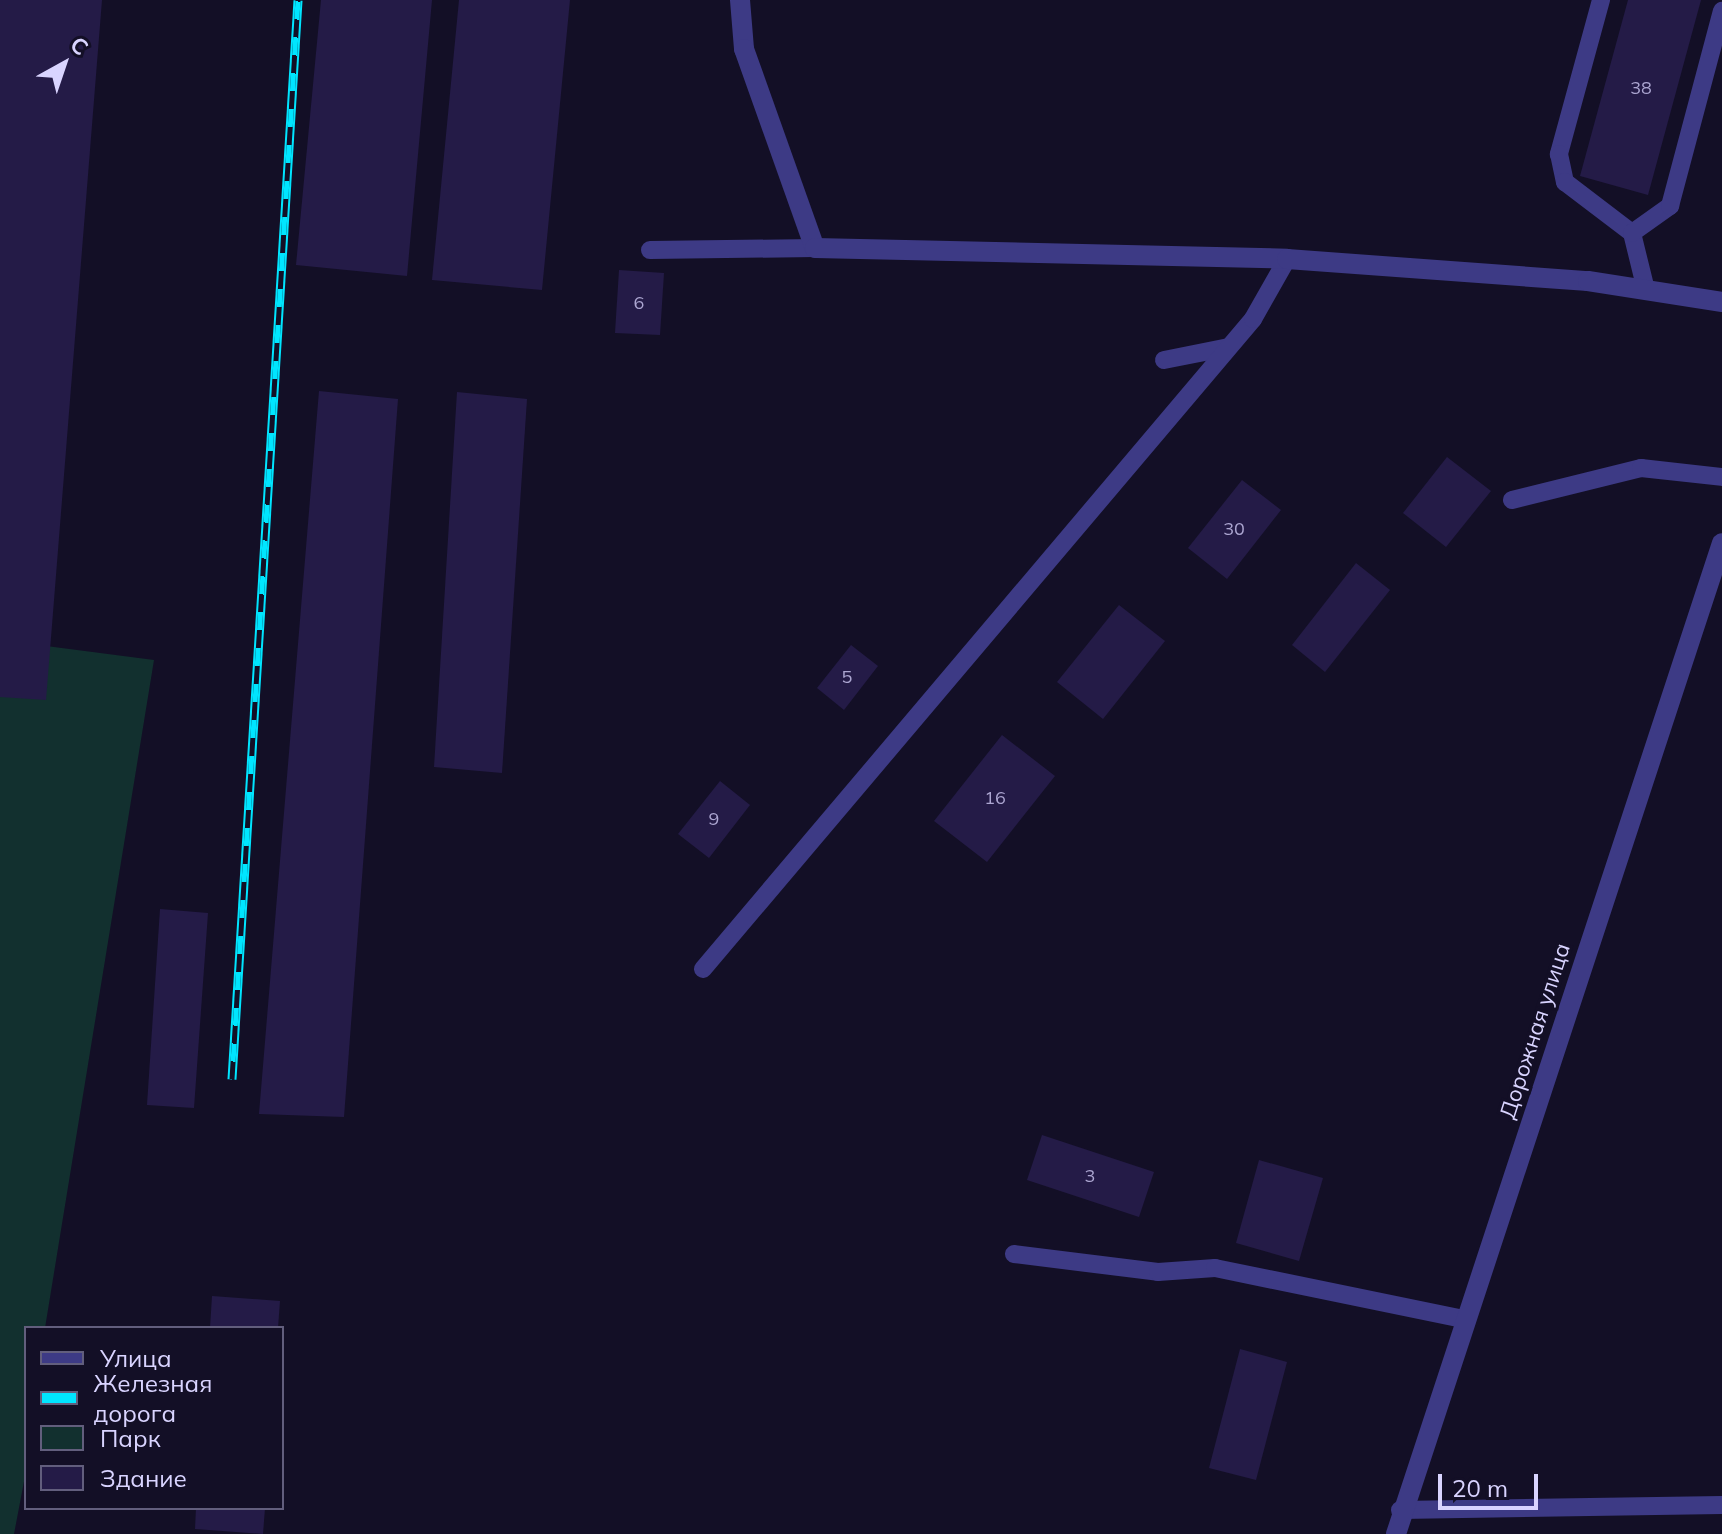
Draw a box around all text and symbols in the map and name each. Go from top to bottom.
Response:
north arrow [24,24,104,104]
text: С [65,30,94,61]
house number: 38 [1630,77,1652,99]
house number: 6 [634,292,644,314]
house number: 30 [1223,518,1245,540]
house number: 5 [842,666,852,688]
house number: 16 [984,787,1006,809]
house number: 9 [709,808,719,830]
street label: Дорожная улица [1494,940,1576,1122]
house number: 3 [1085,1165,1095,1187]
legend [24,1326,284,1510]
text: Улица [100,1343,172,1373]
text: Железная дорога [94,1368,212,1428]
text: Парк [100,1423,161,1453]
scale bar [1442,1458,1542,1508]
text: Здание [100,1463,187,1493]
text: 20 m [1452,1473,1508,1503]

